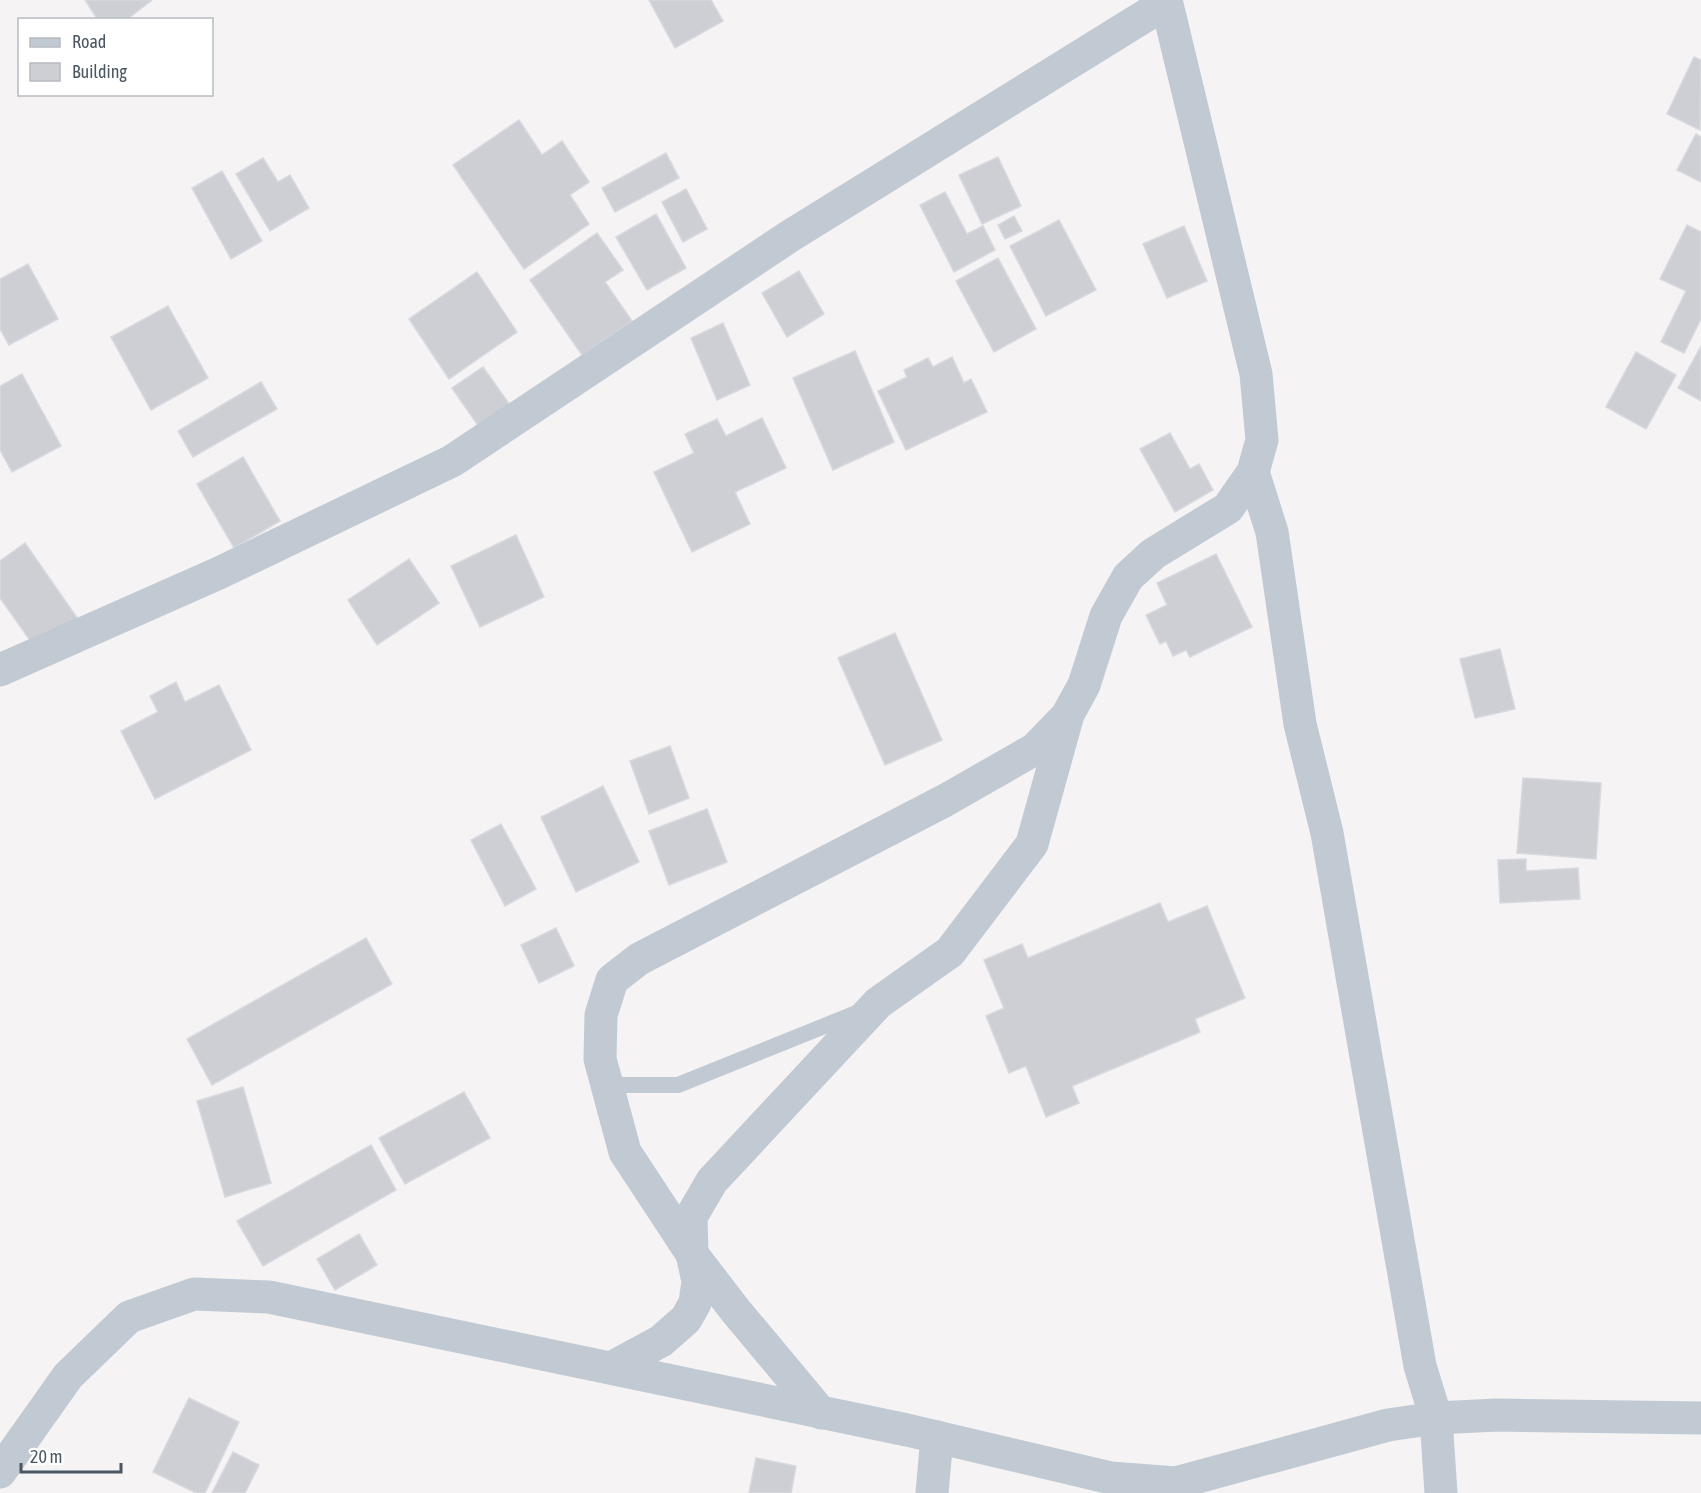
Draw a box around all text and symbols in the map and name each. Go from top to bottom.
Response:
legend [18,18,213,96]
text: Road [72,31,106,52]
text: Building [72,61,127,82]
scale bar [21,1436,122,1474]
text: 20 m [30,1446,62,1467]

